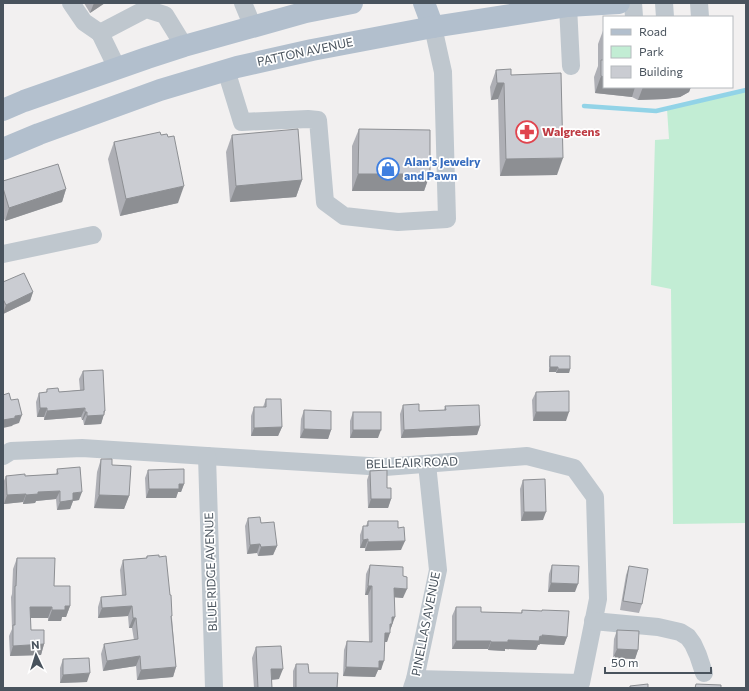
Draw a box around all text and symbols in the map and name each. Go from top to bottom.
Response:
legend [603,16,733,88]
text: Road [639,24,667,38]
street label: PATTON AVENUE [255,34,354,68]
text: Park [639,44,665,58]
text: Building [639,64,683,78]
pharmacy icon: Walgreens [514,119,540,145]
place label: Walgreens [542,124,600,138]
place label: Alan's Jewelry and Pawn [404,154,481,182]
shop icon: Alan's Jewelry and Pawn [375,156,401,182]
street label: BELLEAIR ROAD [366,453,458,471]
street label: BLUE RIDGE AVENUE [201,512,219,632]
street label: PINELLAS AVENUE [408,570,442,677]
north arrow [16,635,56,675]
text: N [31,638,40,651]
scale bar [605,649,711,675]
text: 50 m [611,655,639,669]

